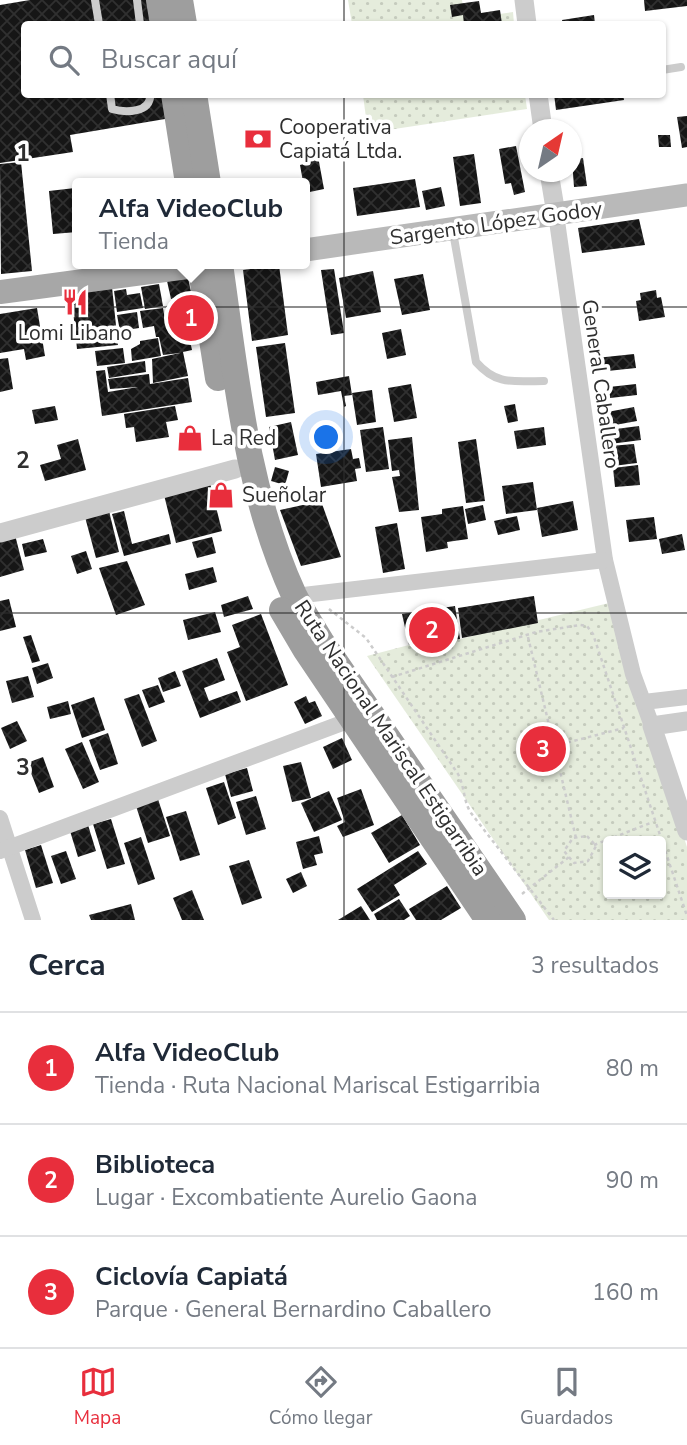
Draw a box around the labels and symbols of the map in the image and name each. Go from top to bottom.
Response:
place label: Cooperativa Capiatá Ltda. [279,113,402,165]
north arrow [519,119,582,182]
bank icon: Cooperativa Capiatá Ltda. [243,124,273,154]
text: 1 [16,138,30,169]
street label: Sargento López Godoy [388,194,604,252]
restaurant icon: Lomi Libano [60,287,90,317]
pin: 1 [168,292,214,344]
street label: General Caballero [575,298,627,470]
place label: Lomi Libano [18,319,132,347]
your location [309,420,343,454]
shop icon: La Red [175,423,205,453]
place label: La Red [211,424,276,452]
text: 2 [16,445,30,476]
shop icon: Sueñolar [206,480,236,510]
place label: Sueñolar [242,481,327,509]
street label: Ruta Nacional Mariscal Estigarribia [288,595,494,881]
pin: 2 [409,604,455,656]
pin: 3 [520,723,566,775]
text: 3 [16,752,30,783]

